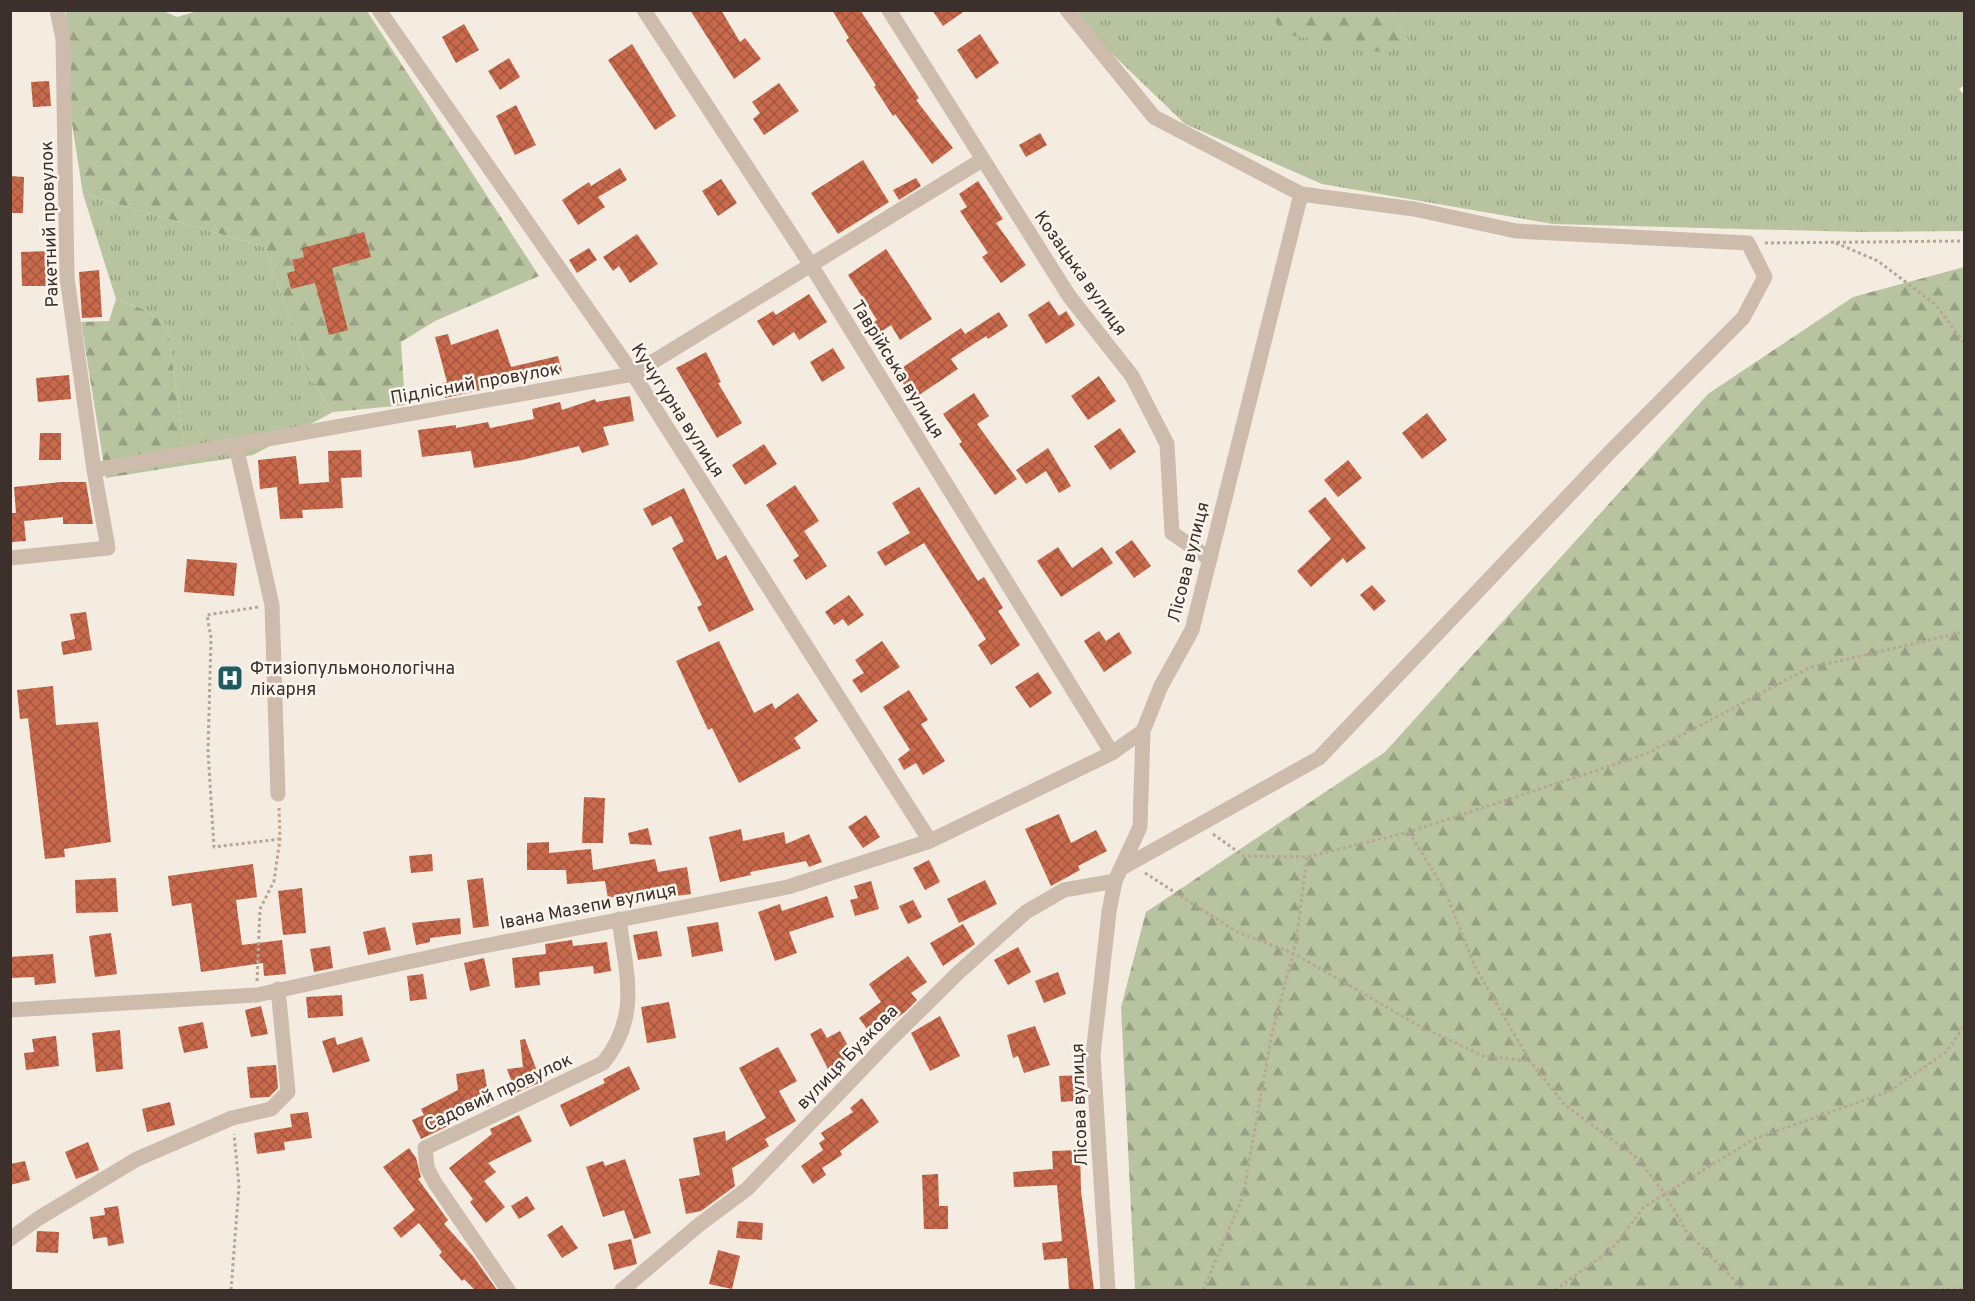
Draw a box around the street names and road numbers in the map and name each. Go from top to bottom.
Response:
street label: Ракетний провулок [36,140,65,308]
street label: Козацька вулиця [1028,207,1131,341]
street label: Таврійська вулиця [845,296,949,443]
street label: Кучугурна вулиця [625,339,729,482]
street label: Підлісний провулок [389,358,562,411]
street label: Лісова вулиця [1163,500,1216,625]
street label: Івана Мазепи вулиця [498,879,679,936]
street label: вулиця Бузкова [792,1001,904,1115]
street label: Лісова вулиця [1067,1043,1094,1167]
street label: Садовий провулок [421,1049,576,1138]

